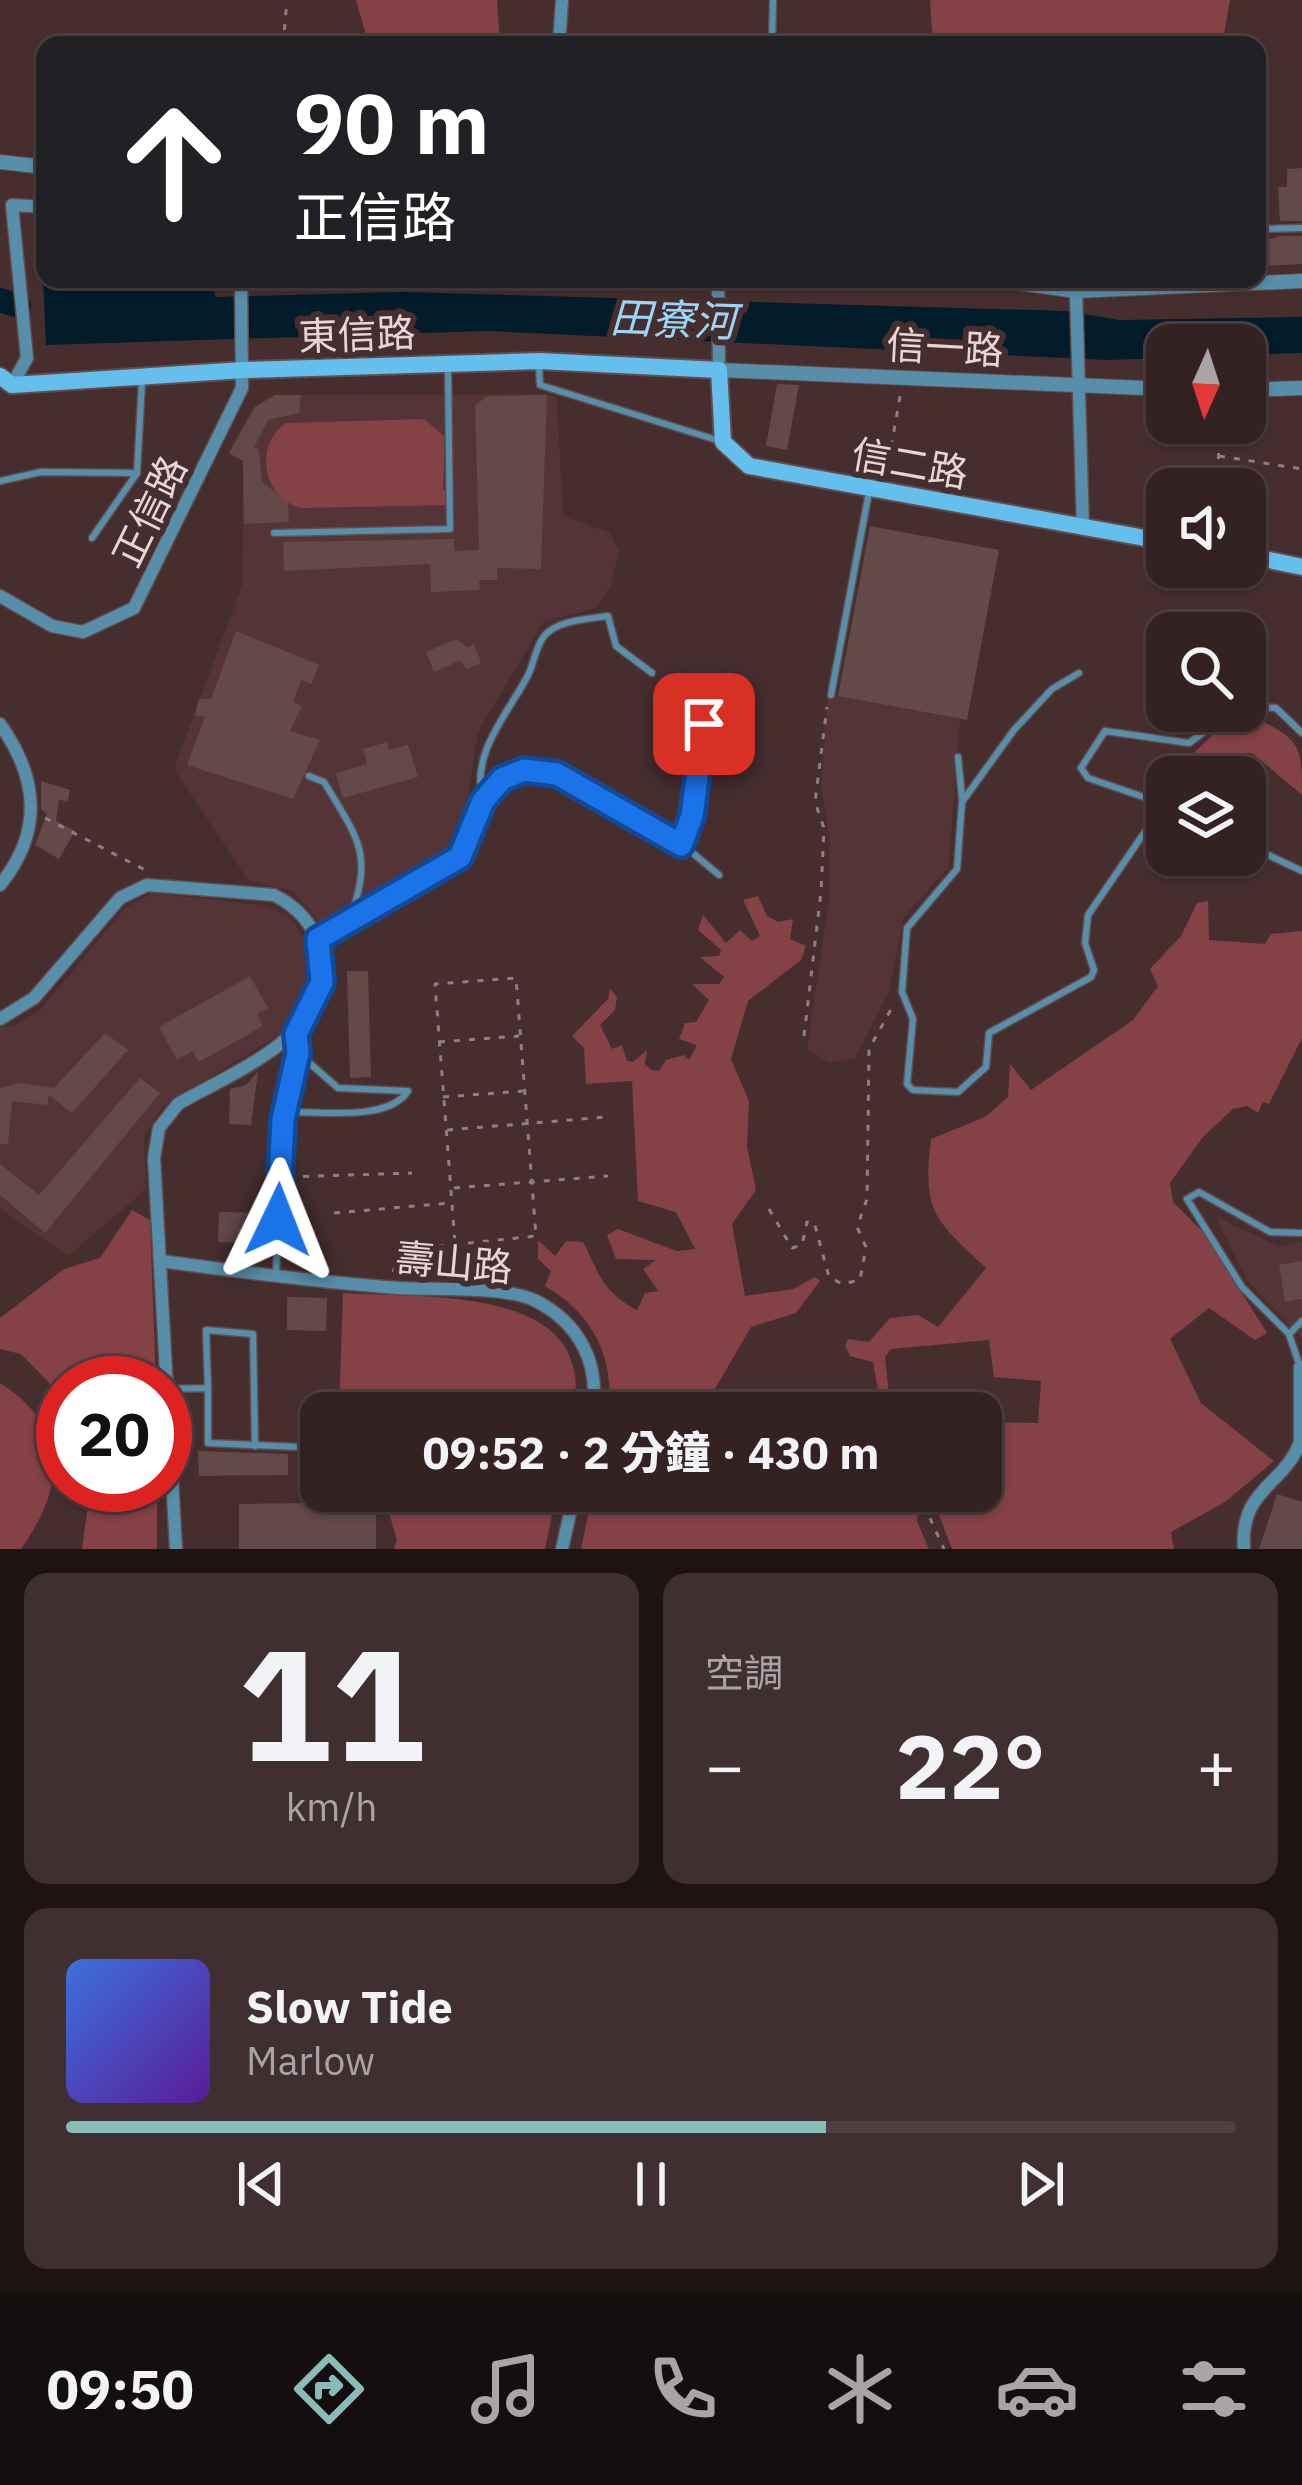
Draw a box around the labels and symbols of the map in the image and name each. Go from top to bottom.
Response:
water label: 田寮河 [609,289,744,349]
street label: 東信路 [298,306,416,362]
street label: 信一路 [885,318,1005,376]
north arrow [1146,324,1266,444]
street label: 信二路 [848,428,972,498]
street label: 正信路 [100,447,198,575]
pin [653,673,755,775]
position arrow [215,1157,341,1283]
street label: 壽山路 [393,1231,515,1293]
speed limit sign: 20 [36,1356,192,1512]

